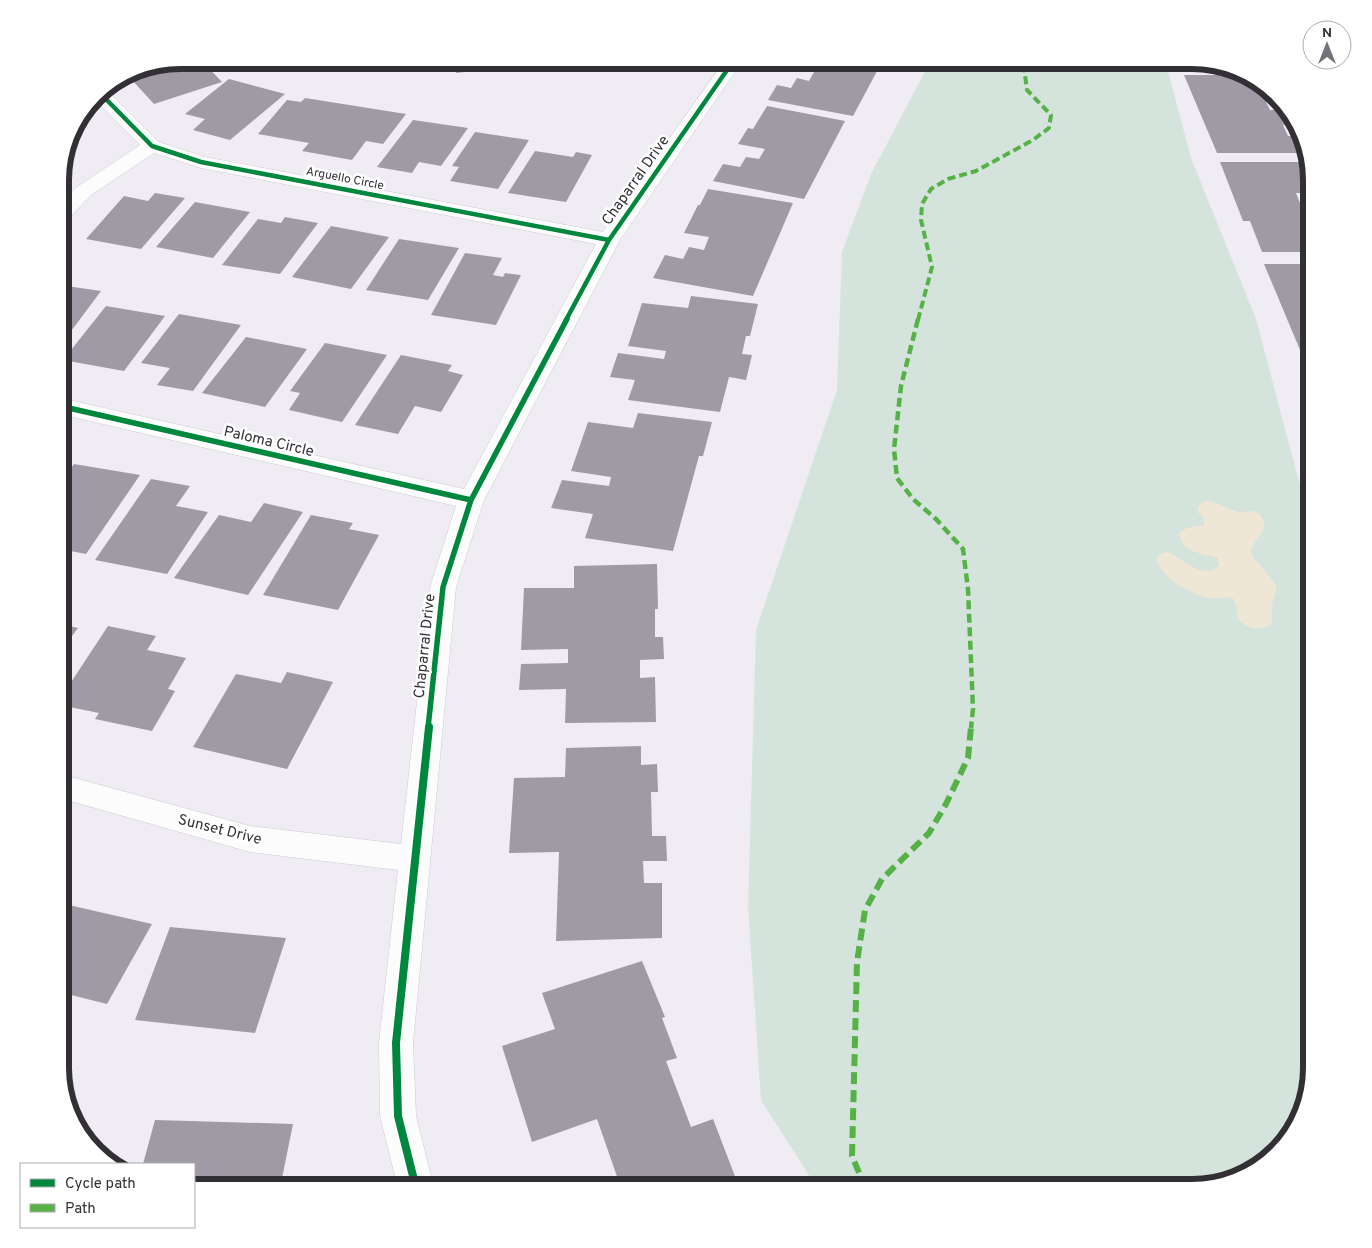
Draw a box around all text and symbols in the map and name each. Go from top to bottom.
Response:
north arrow [1302,20,1352,70]
text: N [1322,25,1332,42]
street label: Chaparral Drive [598,132,674,229]
street label: Arguello Circle [305,164,385,194]
street label: Paloma Circle [222,423,316,462]
street label: Chaparral Drive [411,593,440,699]
street label: Sunset Drive [176,811,263,850]
legend [20,1163,195,1228]
text: Cycle path [65,1175,136,1194]
text: Path [65,1200,96,1219]

